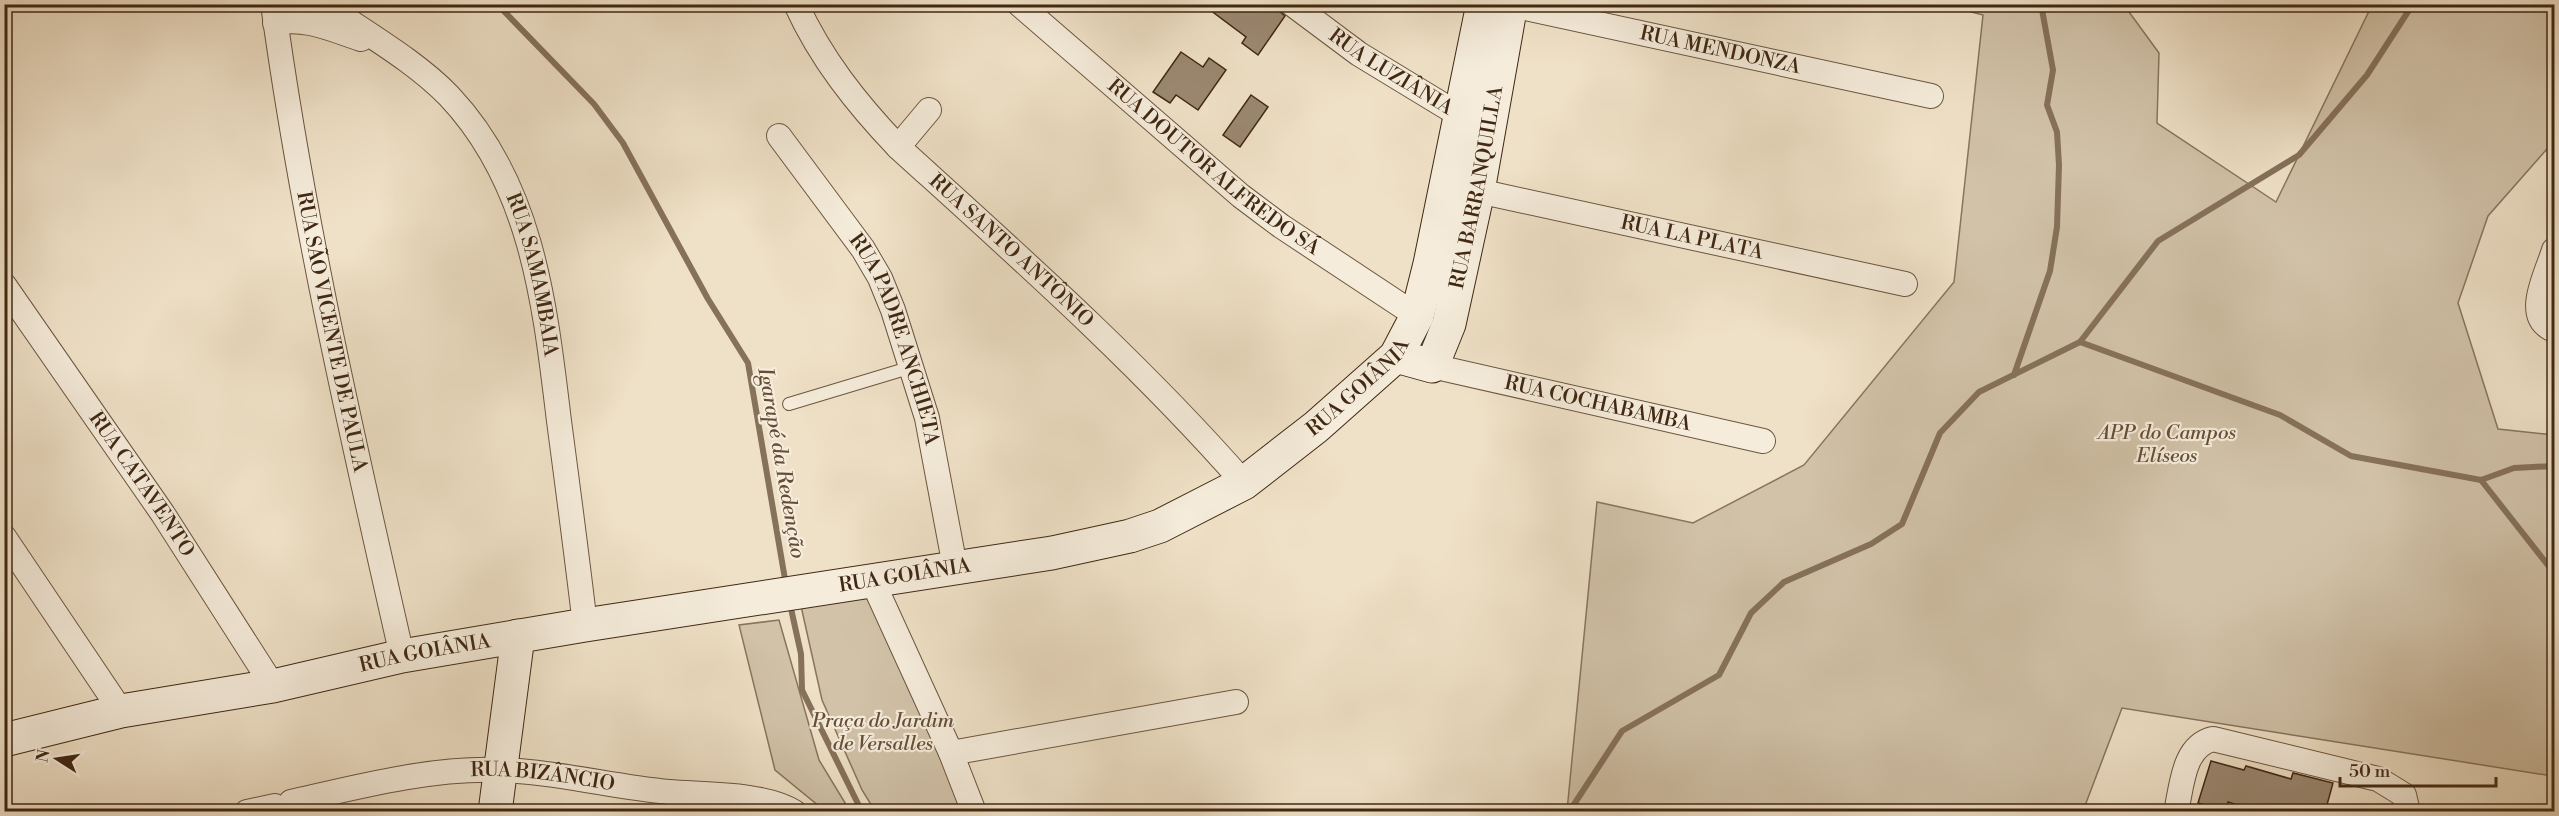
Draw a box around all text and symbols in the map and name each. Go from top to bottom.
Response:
street label: RUA MENDONZA [1638,21,1804,80]
street label: RUA LUZIÂNIA [1324,23,1459,121]
street label: RUA DOUTOR ALFREDO SÁ [1102,73,1326,261]
street label: RUA BARRANQUILLA [1444,83,1509,291]
street label: RUA SANTO ANTÔNIO [924,169,1099,333]
street label: RUA SÃO VICENTE DE PAULA [291,189,373,476]
street label: RUA SAMAMBAIA [500,189,563,359]
street label: RUA LA PLATA [1618,210,1767,266]
street label: RUA PADRE ANCHIETA [843,228,945,448]
street label: RUA GOIÂNIA [1301,334,1416,442]
water label: Igarapé da Redenção [751,364,811,561]
street label: RUA COCHABAMBA [1502,370,1695,437]
street label: RUA CATAVENTO [83,407,200,562]
park label: APP do Campos Elíseos [2096,421,2237,469]
street label: RUA GOIÂNIA [837,553,974,598]
street label: RUA GOIÂNIA [357,629,494,678]
park label: Praça do Jardim de Versalles [811,709,955,757]
north arrow [27,729,87,789]
text: N [32,747,54,764]
scale bar [2340,750,2496,788]
street label: RUA BIZÂNCIO [470,757,617,797]
text: 50 m [2349,760,2391,783]

